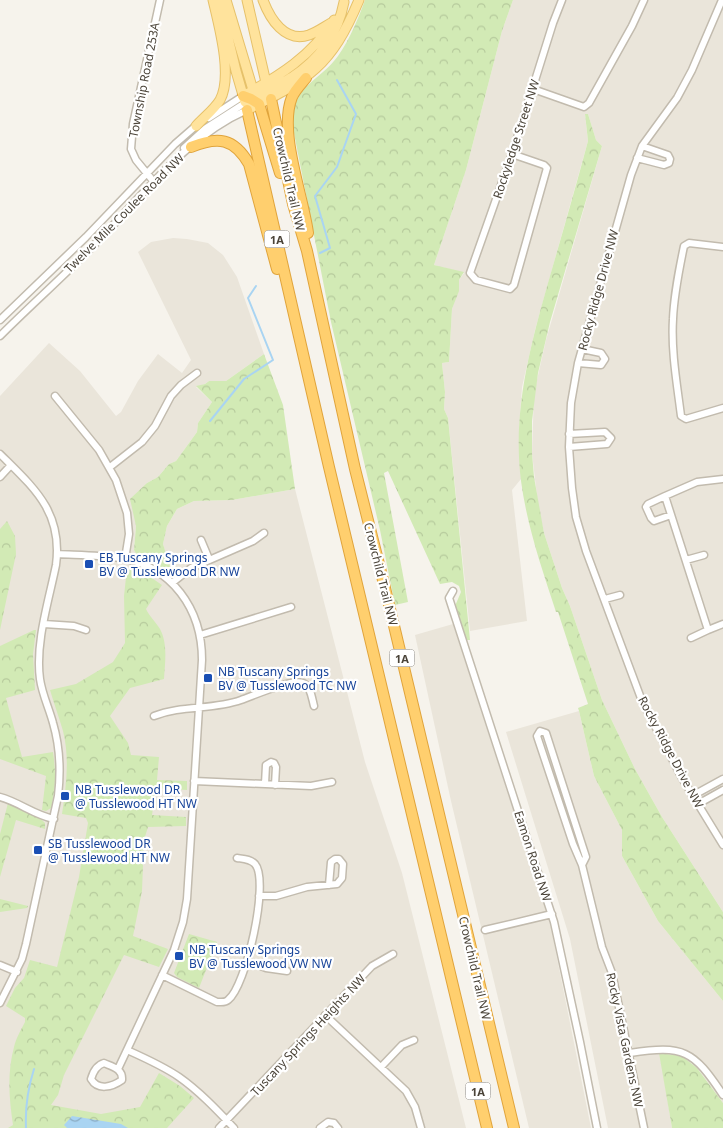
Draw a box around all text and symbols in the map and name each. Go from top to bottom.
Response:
street label: Township Road 253A [125,21,164,139]
street label: Rockyledge Street NW [489,77,543,201]
street label: Crowchild Trail NW [269,126,309,232]
street label: Twelve Mile Coulee Road NW [60,149,188,277]
street label: Rocky Ridge Drive NW [574,228,622,352]
road number: 1A [264,230,290,248]
street label: Crowchild Trail NW [360,521,402,627]
place label: EB Tuscany Springs BV @ Tusslewood DR NW [99,549,240,580]
marker: EB Tuscany Springs BV @ Tusslewood DR NW [83,558,95,570]
road number: 1A [390,650,414,666]
place label: NB Tuscany Springs BV @ Tusslewood TC NW [218,663,357,694]
marker: NB Tuscany Springs BV @ Tusslewood TC NW [202,672,214,684]
street label: Rocky Ridge Drive NW [634,693,708,811]
place label: NB Tusslewood DR @ Tusslewood HT NW [75,781,197,812]
marker: NB Tusslewood DR @ Tusslewood HT NW [59,790,71,802]
street label: Eamon Road NW [510,808,556,904]
place label: SB Tusslewood DR @ Tusslewood HT NW [48,835,170,866]
marker: SB Tusslewood DR @ Tusslewood HT NW [32,844,44,856]
street label: Crowchild Trail NW [455,915,495,1021]
place label: NB Tuscany Springs BV @ Tusslewood VW NW [189,941,332,972]
marker: NB Tuscany Springs BV @ Tusslewood VW NW [173,950,185,962]
street label: Tuscany Springs Heights NW [247,970,369,1100]
street label: Rocky Vista Gardens NW [602,971,648,1109]
road number: 1A [466,1082,490,1100]

